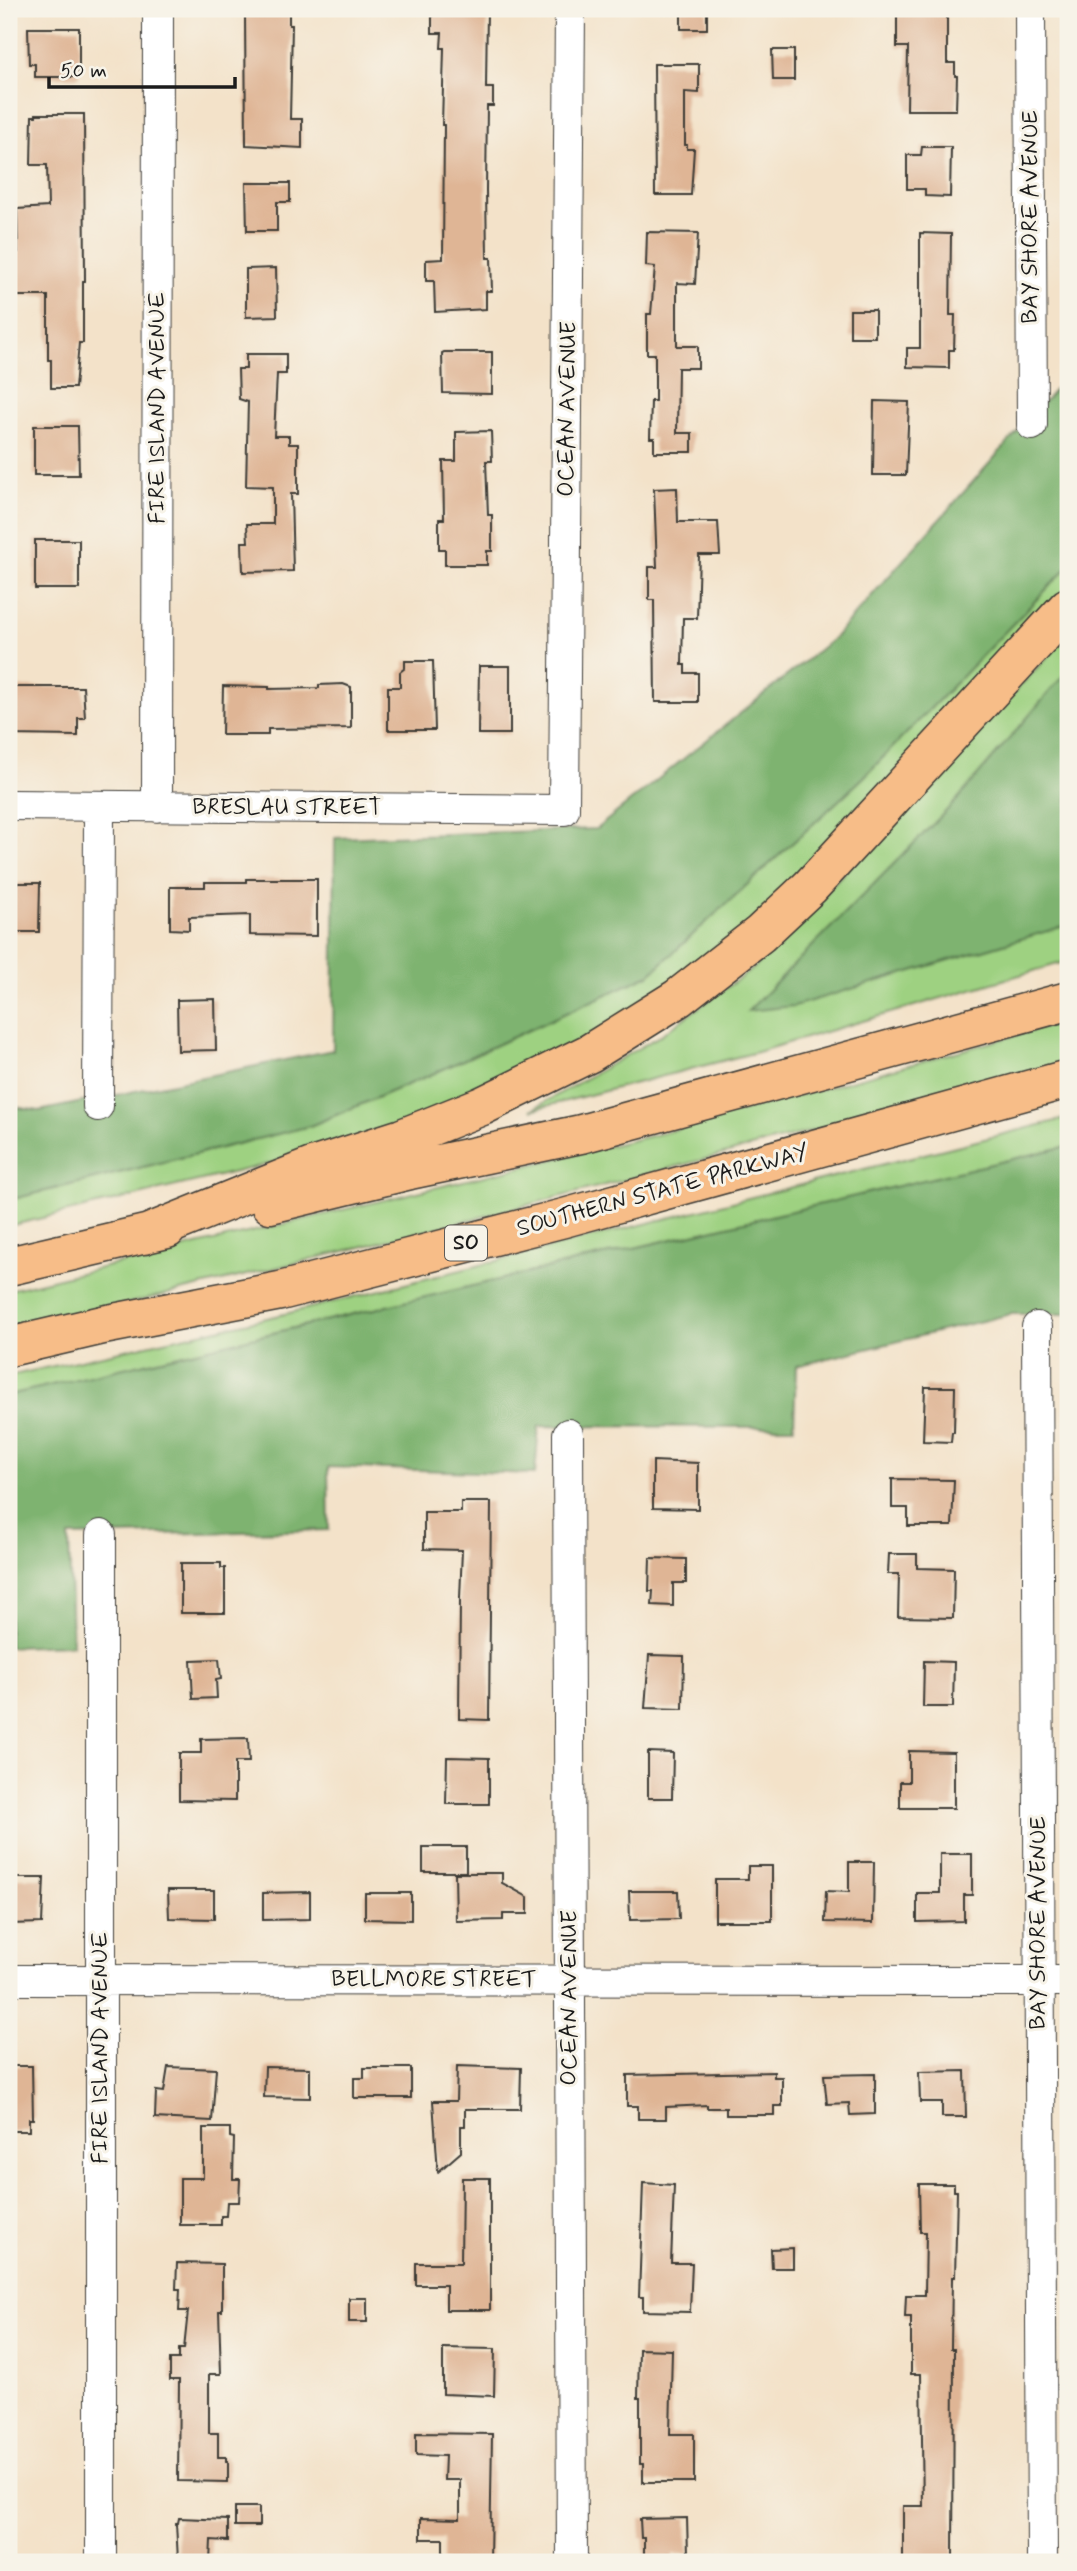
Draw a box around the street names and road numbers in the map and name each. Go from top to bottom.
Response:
street label: BAY SHORE AVENUE [1016,110,1046,324]
street label: FIRE ISLAND AVENUE [143,292,173,524]
street label: OCEAN AVENUE [551,321,585,497]
street label: BRESLAU STREET [192,793,382,823]
street label: SOUTHERN STATE PARKWAY [514,1138,812,1244]
road number: SO [445,1226,487,1260]
street label: BAY SHORE AVENUE [1024,1816,1054,2030]
street label: OCEAN AVENUE [555,1910,585,2086]
street label: FIRE ISLAND AVENUE [86,1932,116,2164]
street label: BELLMORE STREET [331,1965,537,1995]

